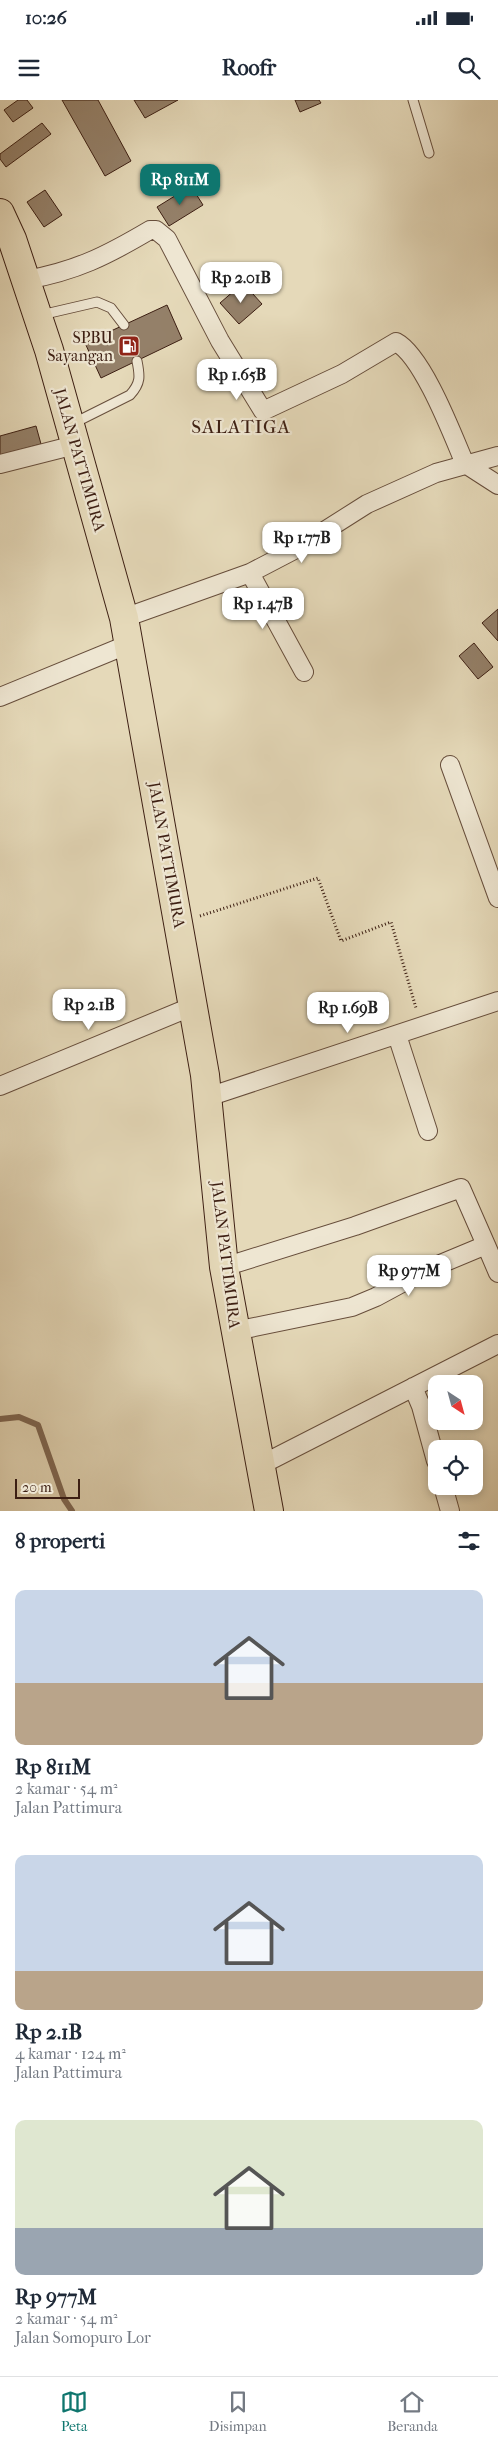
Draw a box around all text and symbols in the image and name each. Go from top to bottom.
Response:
text: 10:26 [25,7,67,29]
icon: menu [15,54,43,82]
icon: search [455,54,483,82]
text: Roofr [222,55,276,81]
pin: Rp 811M [134,164,226,206]
text: Rp 811M [151,170,209,189]
pin: Rp 2.01B [189,262,293,304]
text: Rp 2.01B [211,268,271,287]
place label: SPBU Sayangan [47,328,114,365]
fuel station icon: SPBU Sayangan [117,334,141,358]
pin: Rp 1.65B [185,358,289,401]
text: Rp 1.65B [208,365,266,384]
street label: JALAN PATTIMURA [50,384,110,535]
district label: SALATIGA [191,416,291,438]
pin: Rp 1.77B [250,522,354,564]
text: Rp 1.77B [273,528,331,547]
pin: Rp 1.47B [211,588,315,630]
text: Rp 1.47B [233,594,293,613]
street label: JALAN PATTIMURA [144,778,189,930]
pin: Rp 2.1B [43,988,135,1031]
pin: Rp 1.69B [296,992,400,1034]
text: Rp 2.1B [63,995,115,1014]
text: Rp 1.69B [318,998,378,1017]
street label: JALAN PATTIMURA [207,1178,245,1330]
pin: Rp 977M [363,1254,455,1297]
text: Rp 977M [378,1261,440,1280]
north arrow [428,1375,482,1430]
map controls [428,1375,483,1495]
button: locate [428,1440,483,1495]
scale bar [15,1476,80,1499]
text: 20 m [22,1479,52,1496]
icon: filters [455,1527,483,1555]
text: 8 properti [15,1529,105,1553]
icon: home [204,1623,294,1713]
text: Rp 811M [15,1755,91,1779]
text: 2 kamar · 54 m² [15,1779,117,1798]
text: Jalan Pattimura [15,1798,122,1817]
icon: home [204,1888,294,1978]
text: Rp 2.1B [15,2020,82,2044]
text: 4 kamar · 124 m² [15,2044,126,2063]
text: Jalan Pattimura [15,2063,122,2082]
icon: home [204,2153,294,2243]
text: Rp 977M [15,2285,97,2309]
text: 2 kamar · 54 m² [15,2309,117,2328]
text: Jalan Somopuro Lor [15,2328,151,2347]
tab: Peta [60,2388,88,2435]
tab: Disimpan [209,2388,267,2435]
tab: Beranda [387,2388,438,2435]

